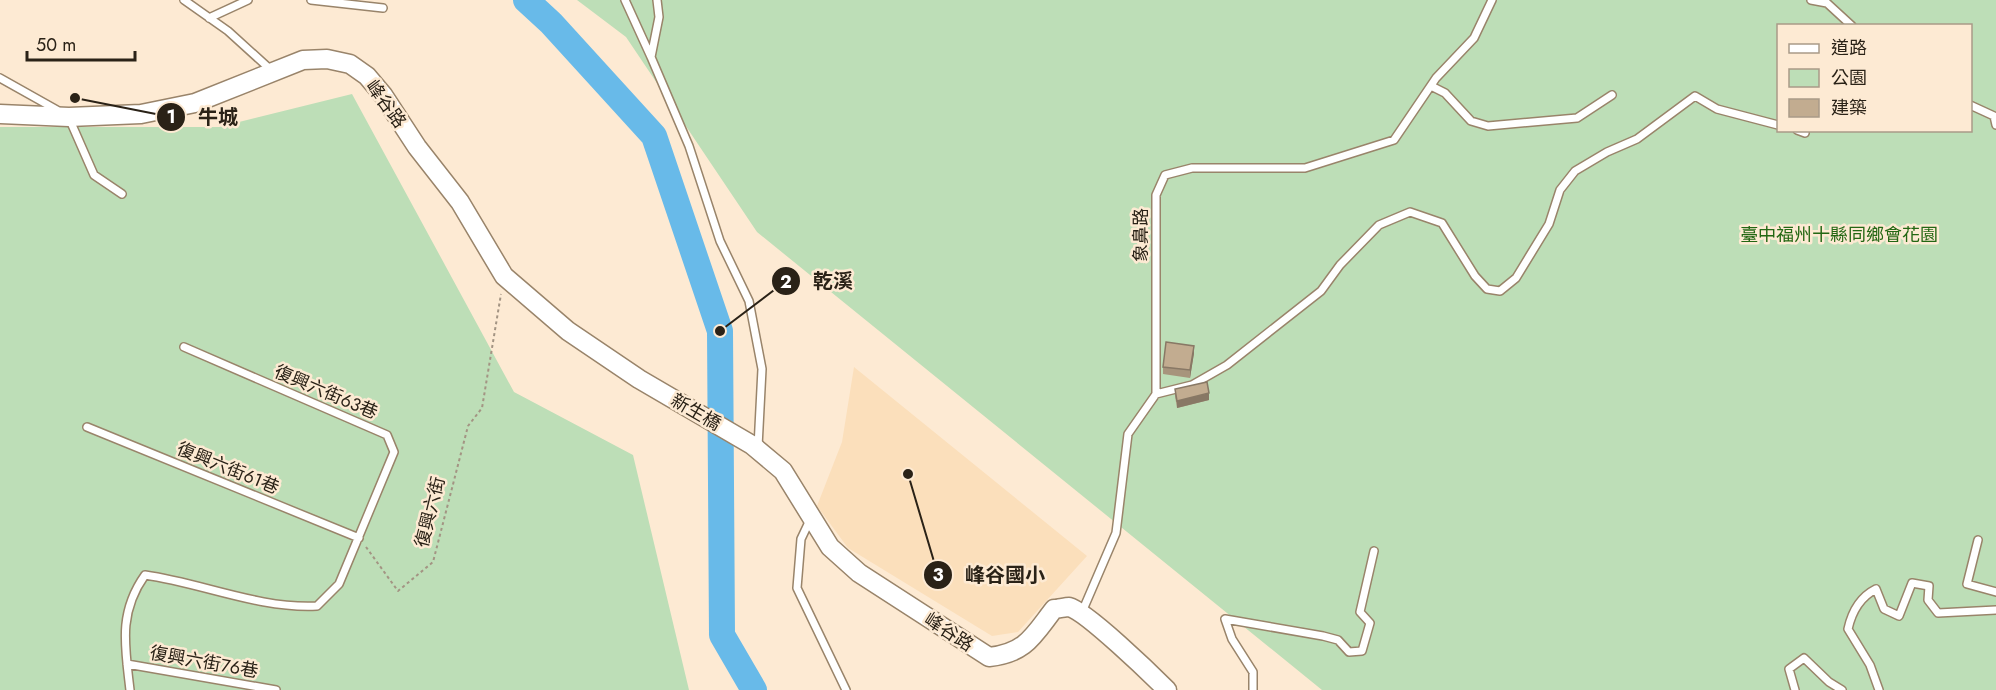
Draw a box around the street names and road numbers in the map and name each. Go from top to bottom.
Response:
street label: 峰谷路 [360,75,412,133]
street label: 象鼻路 [1128,208,1154,262]
street label: 復興六街63巷 [270,359,382,425]
street label: 新生橋 [666,387,726,437]
street label: 復興六街61巷 [173,436,283,500]
street label: 復興六街 [409,474,451,550]
street label: 峰谷路 [919,606,979,658]
street label: 復興六街76巷 [148,640,260,684]

